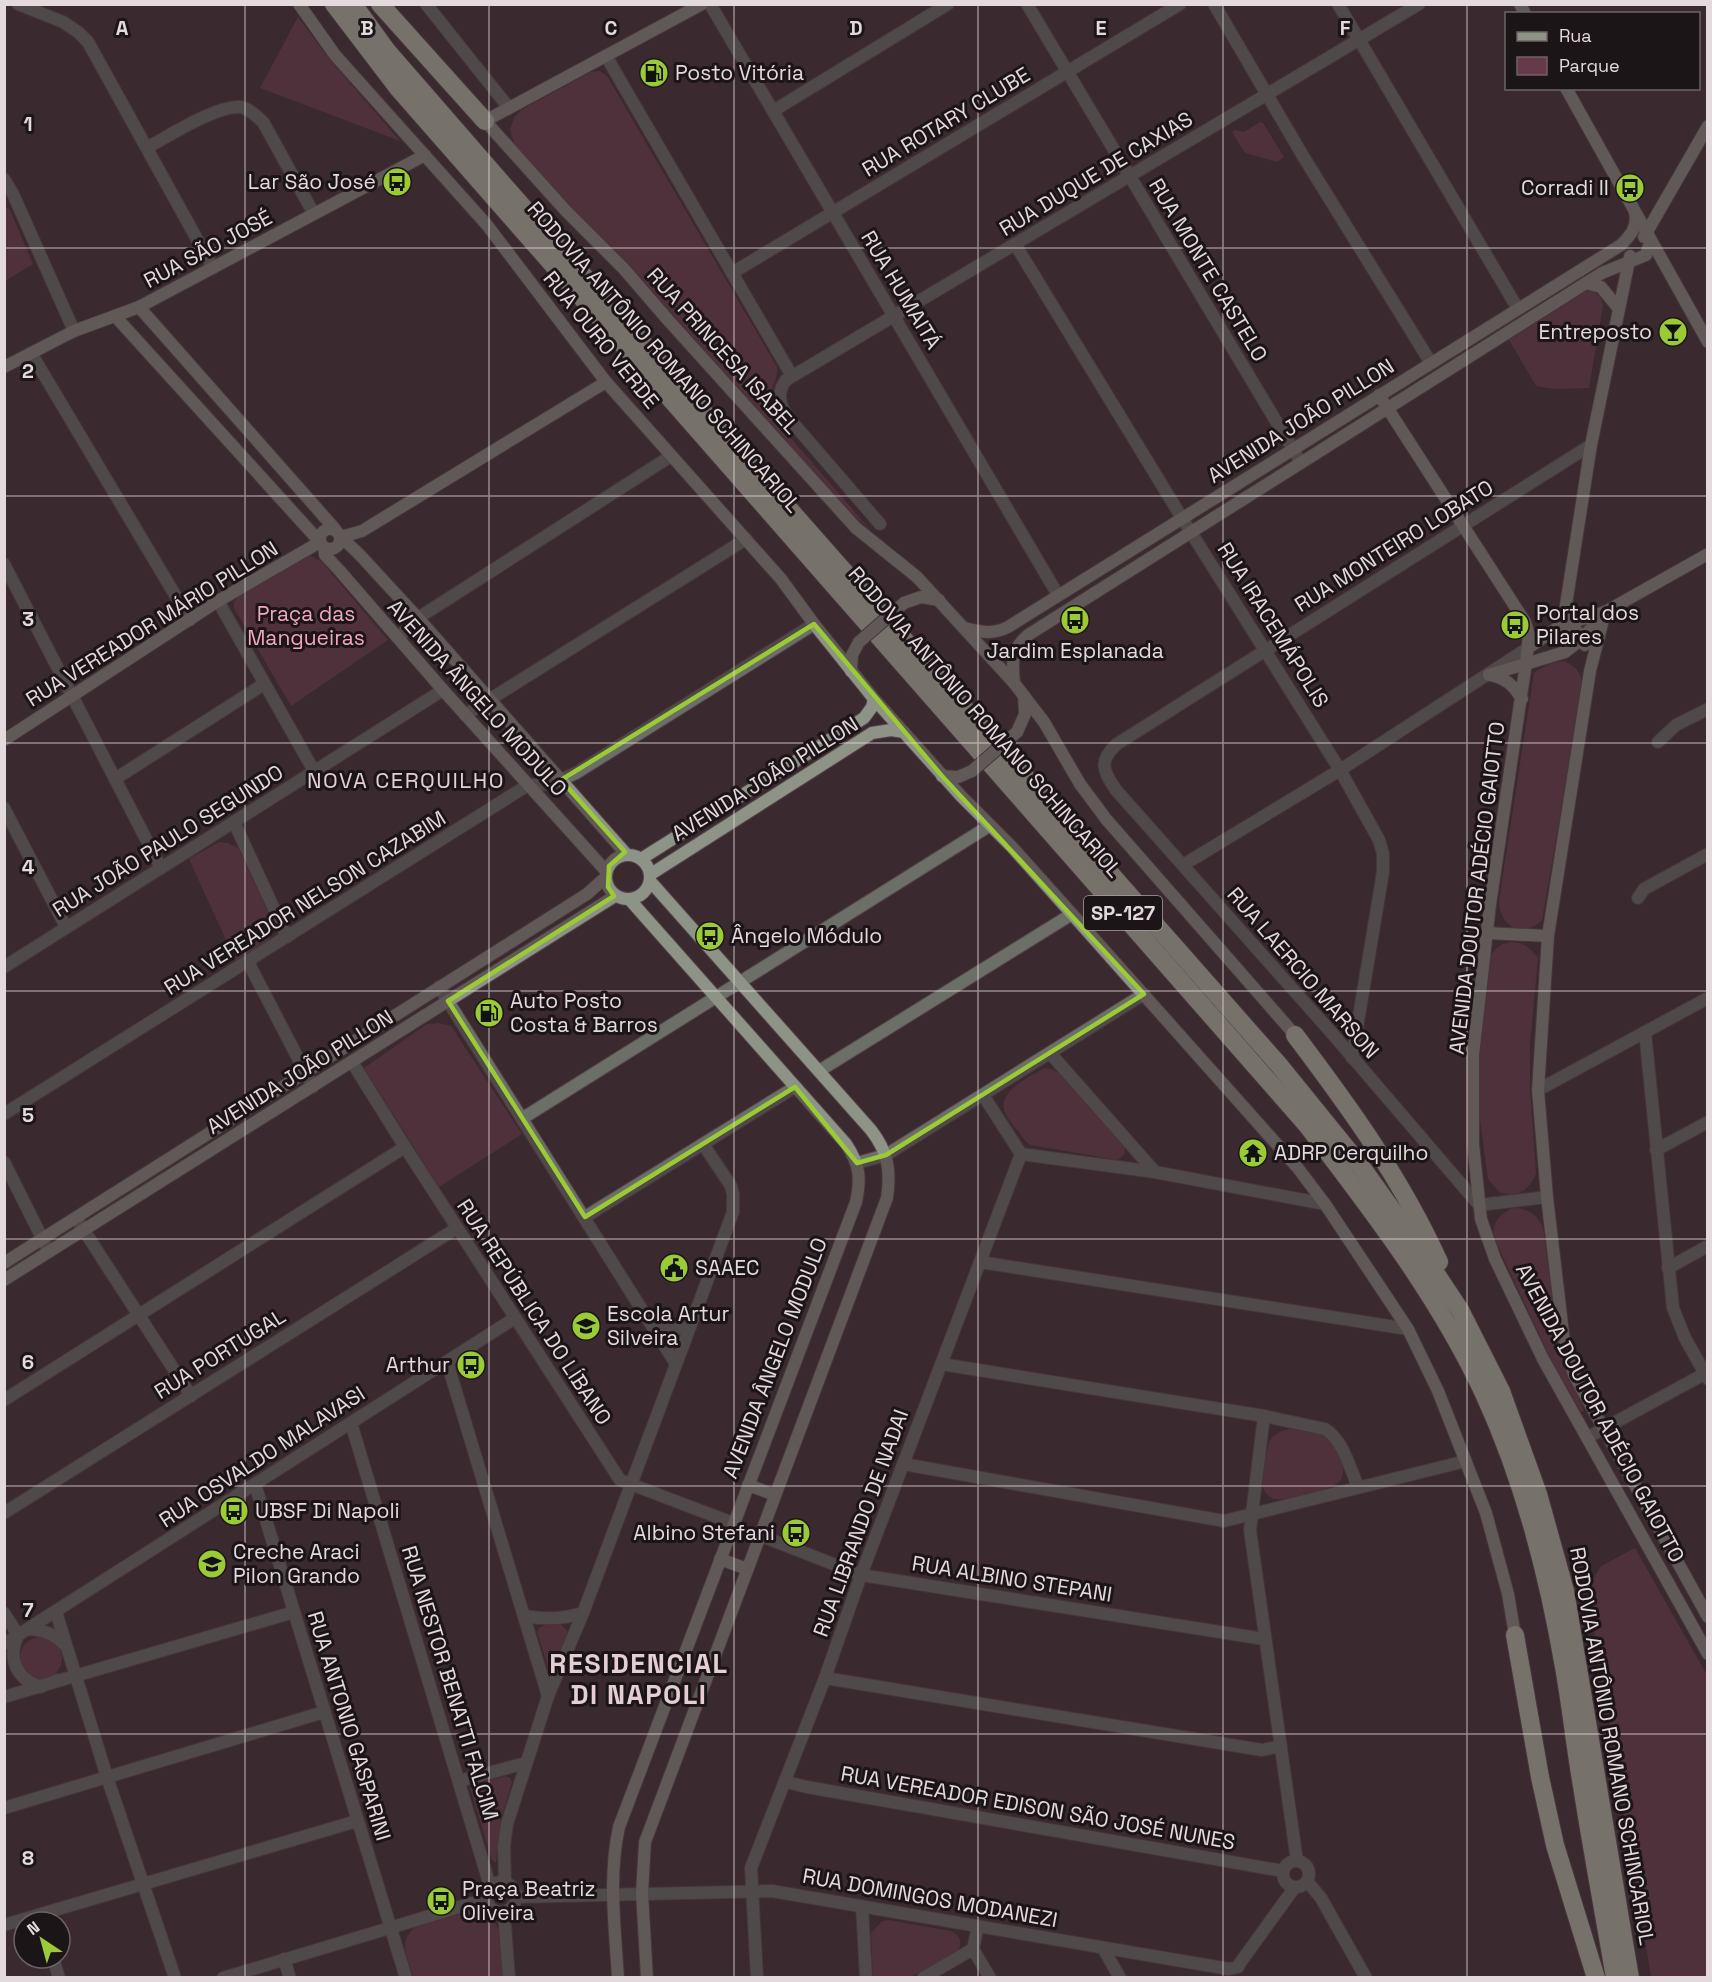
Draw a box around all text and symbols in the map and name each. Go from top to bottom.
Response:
legend [1505,12,1700,90]
text: A [116,15,129,41]
text: B [360,15,374,41]
text: C [605,15,618,41]
text: D [849,15,863,41]
text: E [1095,15,1107,41]
text: F [1340,15,1351,41]
text: Rua [1559,24,1592,47]
text: Parque [1559,54,1620,77]
fuel station icon: Posto Vitória [638,57,670,89]
place label: Posto Vitória [675,59,804,86]
street label: RUA ROTARY CLUBE [857,61,1035,182]
street label: RUA DUQUE DE CAXIAS [994,105,1197,242]
text: 1 [23,111,33,137]
bus stop icon: Lar São José [381,166,413,198]
place label: Lar São José [248,168,376,195]
bus stop icon: Corradi II [1614,172,1646,204]
street label: RUA MONTE CASTELO [1143,173,1274,366]
place label: Corradi II [1521,174,1609,201]
street label: RODOVIA ANTÔNIO ROMANO SCHINCARIOL [522,195,807,518]
street label: RUA SÃO JOSÉ [139,203,277,294]
street label: RUA HUMAITÁ [855,226,947,354]
street label: RUA PRINCESA ISABEL [641,262,805,440]
street label: RUA OURO VERDE [538,265,665,414]
bar icon: Entreposto [1657,316,1689,348]
place label: Entreposto [1538,318,1652,345]
street label: AVENIDA JOÃO PILLON [1202,352,1399,489]
text: 2 [22,358,34,384]
street label: RUA MONTEIRO LOBATO [1289,473,1498,618]
street label: RUA VEREADOR MÁRIO PILLON [21,535,283,712]
street label: RUA IRACEMÁPOLIS [1212,537,1335,712]
street label: RODOVIA ANTÔNIO ROMANO SCHINCARIOL [843,560,1128,883]
street label: AVENIDA ÂNGELO MODULO [382,594,573,802]
place label: Portal dos Pilares [1536,599,1639,650]
park label: Praça das Mangueiras [247,600,365,651]
bus stop icon: Jardim Esplanada [1059,604,1091,636]
text: 3 [22,606,34,632]
bus stop icon: Portal dos Pilares [1499,609,1531,641]
place label: Jardim Esplanada [986,637,1164,664]
street label: AVENIDA JOÃO PILLON [666,710,863,847]
street label: AVENIDA DOUTOR ADÉCIO GAIOTTO [1443,720,1510,1056]
street label: RUA JOÃO PAULO SEGUNDO [47,758,288,923]
district label: NOVA CERQUILHO [307,766,505,794]
street label: RUA VEREADOR NELSON CAZABIM [159,804,451,1001]
text: 4 [22,854,35,880]
street label: RUA LAERCIO MARSON [1221,881,1385,1064]
road number: SP-127 [1084,896,1162,930]
bus stop icon: Ângelo Módulo [694,920,726,952]
place label: Ângelo Módulo [731,922,882,949]
place label: Auto Posto Costa & Barros [510,987,658,1038]
fuel station icon: Auto Posto Costa & Barros [473,997,505,1029]
street label: AVENIDA JOÃO PILLON [201,1003,398,1140]
text: 5 [22,1102,34,1128]
temple icon: ADRP Cerquilho [1237,1137,1269,1169]
place label: ADRP Cerquilho [1274,1139,1428,1166]
street label: RUA REPÚBLICA DO LÍBANO [451,1194,618,1430]
street label: AVENIDA ÂNGELO MODULO [716,1234,833,1482]
public building icon: SAAEC [658,1252,690,1284]
place label: SAAEC [695,1254,760,1281]
street label: AVENIDA DOUTOR ADÉCIO GAIOTTO [1510,1259,1691,1567]
place label: Escola Artur Silveira [607,1300,729,1351]
street label: RUA PORTUGAL [149,1302,290,1405]
school or university icon: Escola Artur Silveira [570,1310,602,1342]
text: 6 [22,1349,34,1375]
bus stop icon: Arthur [455,1349,487,1381]
place label: Arthur [386,1351,450,1378]
street label: RUA OSVALDO MALAVASI [154,1380,370,1533]
street label: RUA LIBRANDO DE NADAI [807,1405,914,1640]
bus stop icon: UBSF Di Napoli [218,1495,250,1527]
place label: UBSF Di Napoli [255,1497,400,1524]
bus stop icon: Albino Stefani [780,1517,812,1549]
place label: Albino Stefani [633,1519,775,1546]
place label: Creche Araci Pilon Grando [233,1538,360,1589]
street label: RUA NESTOR BENATTI FALCIM [396,1542,505,1823]
street label: RODOVIA ANTÔNIO ROMANO SCHINCARIOL [1564,1545,1661,1947]
school or university icon: Creche Araci Pilon Grando [196,1548,228,1580]
street label: RUA ALBINO STEPANI [910,1549,1114,1608]
text: 7 [22,1597,34,1623]
street label: RUA ANTONIO GASPARINI [302,1608,397,1844]
district label: RESIDENCIAL DI NAPOLI [549,1646,729,1712]
street label: RUA VEREADOR EDISON SÃO JOSÉ NUNES [839,1759,1237,1856]
text: 8 [22,1845,34,1871]
street label: RUA DOMINGOS MODANEZI [801,1862,1060,1933]
place label: Praça Beatriz Oliveira [462,1875,595,1926]
bus stop icon: Praça Beatriz Oliveira [425,1885,457,1917]
north arrow [12,1910,72,1970]
text: N [23,1917,44,1940]

